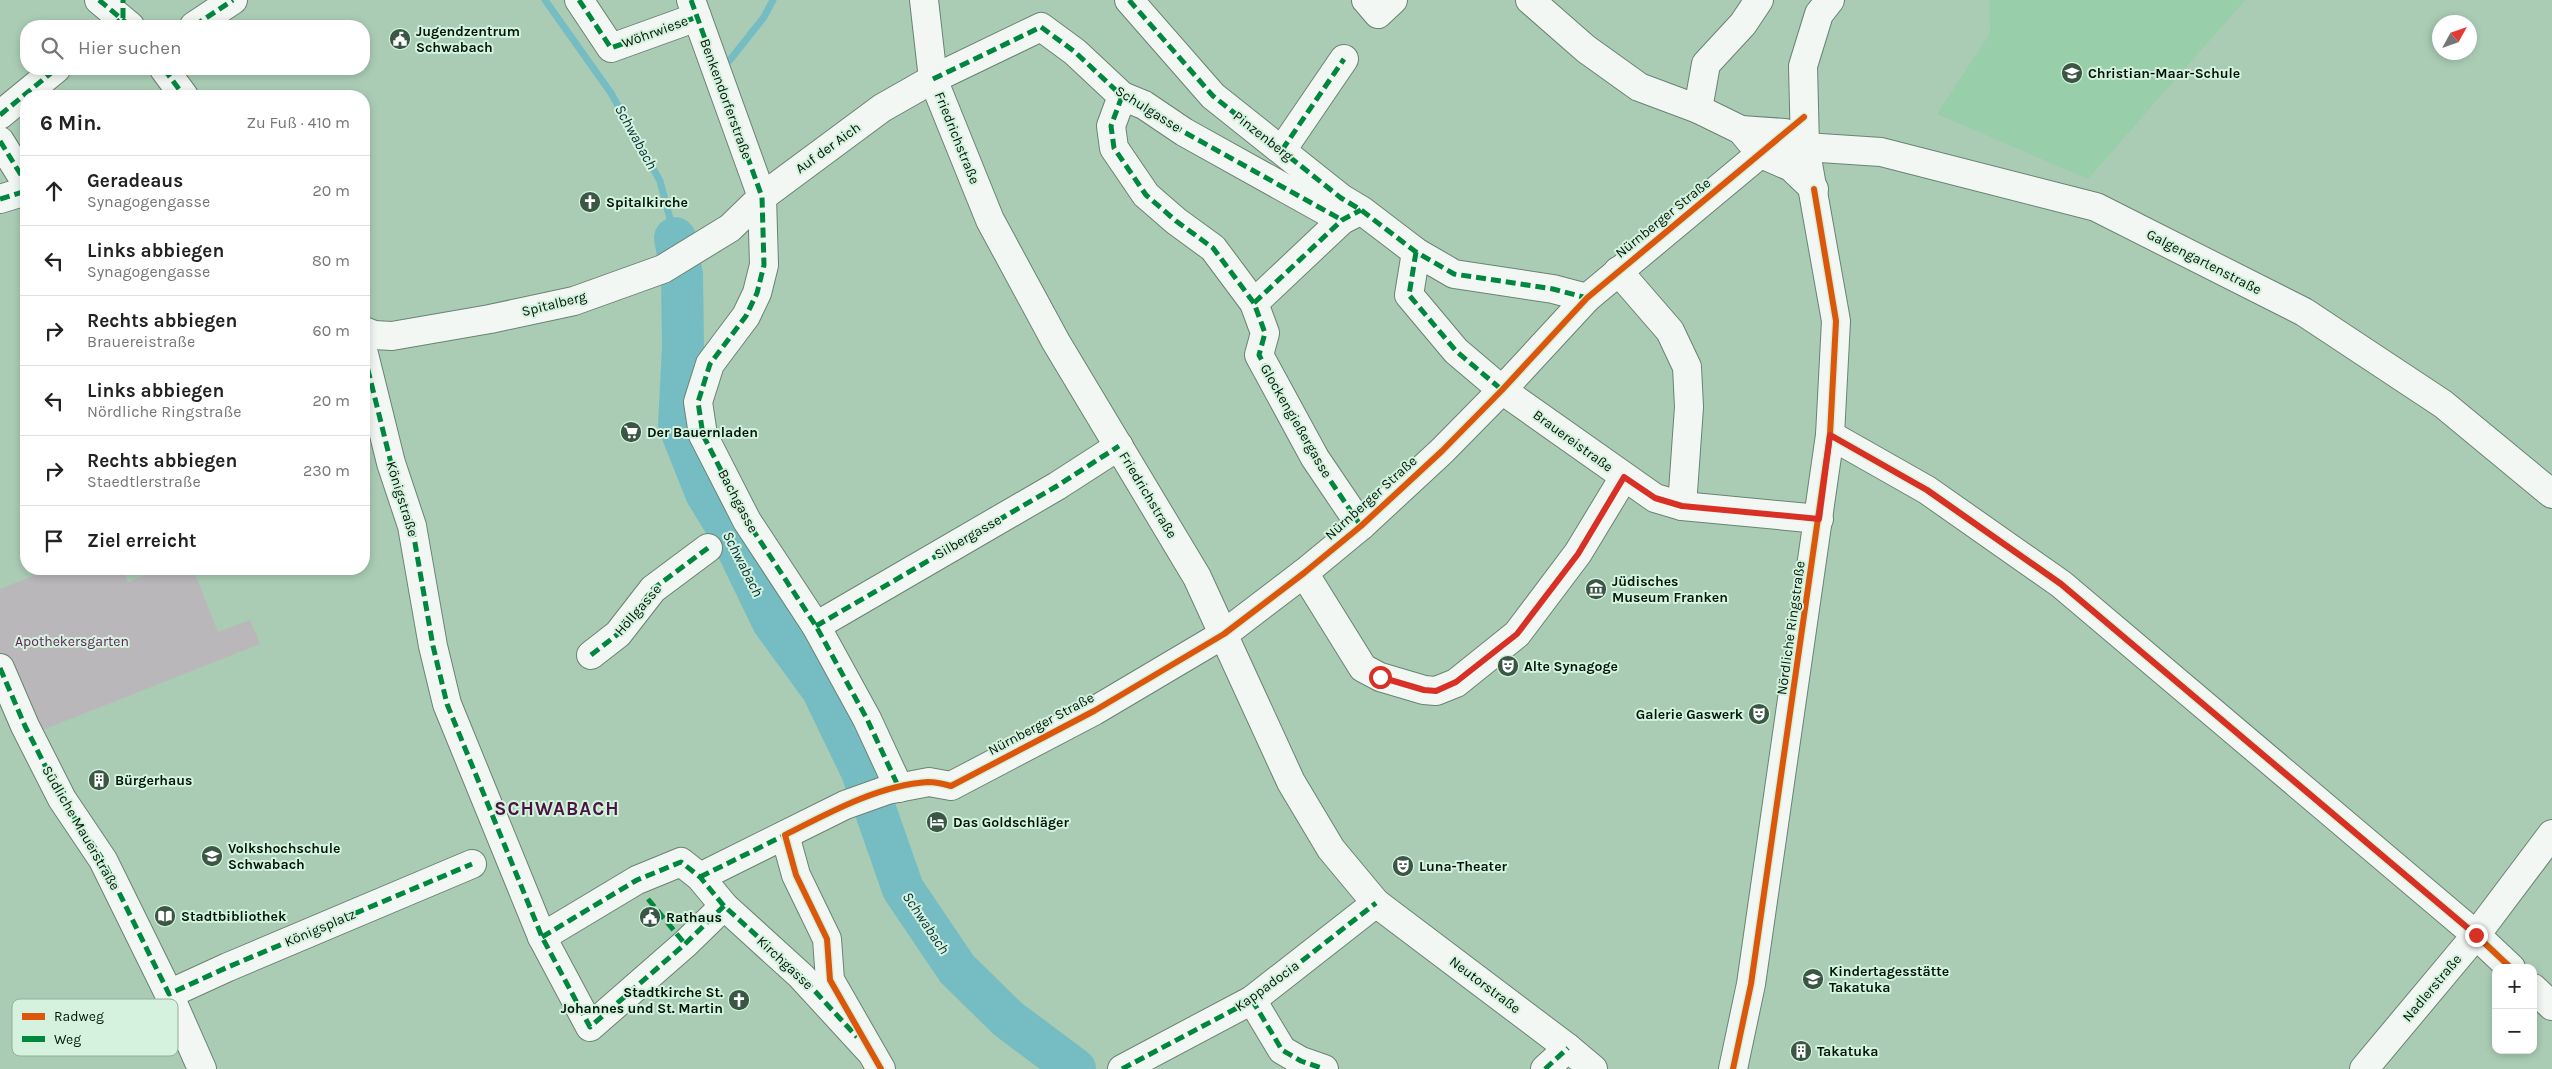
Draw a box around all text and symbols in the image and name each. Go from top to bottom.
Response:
street label: Wöhrwiese [620,12,690,52]
north arrow [2432,15,2477,60]
search box [20,20,370,75]
place label: Jugendzentrum Schwabach [416,23,520,56]
public building icon: Jugendzentrum Schwabach [388,27,412,51]
icon: search [38,34,66,62]
street label: Benkendorferstraße [696,36,756,162]
text: Hier suchen [78,37,181,59]
school or university icon: Christian-Maar-Schule [2060,61,2084,85]
place label: Christian-Maar-Schule [2088,65,2240,82]
street label: Schulgasse [1112,82,1184,136]
street label: Friedrichstraße [931,89,983,187]
water label: Schwabach [611,102,661,172]
street label: Pinzenberg [1230,107,1296,165]
text: 6 Min. [40,111,101,135]
text: Zu Fuß · 410 m [247,113,350,132]
street label: Auf der Aich [792,119,864,177]
text: Geradeaus [87,170,183,192]
street label: Nürnberger Straße [1612,174,1714,262]
icon: ahead [40,177,68,205]
text: 20 m [312,181,350,200]
church icon: Spitalkirche [578,190,602,214]
text: Synagogengasse [87,192,210,211]
place label: Spitalkirche [606,194,688,211]
street label: Galgengartenstraße [2144,226,2264,298]
text: Links abbiegen [87,240,224,262]
icon: left [40,247,68,275]
text: 80 m [312,251,350,270]
text: Synagogengasse [87,262,210,281]
street label: Spitalberg [520,288,588,320]
text: Rechts abbiegen [87,310,237,332]
icon: right [40,317,68,345]
text: 60 m [313,321,350,340]
text: Brauereistraße [87,332,195,351]
street label: Glockengießergasse [1256,361,1336,481]
text: Links abbiegen [87,380,224,402]
icon: left [40,387,68,415]
text: 20 m [312,391,350,410]
text: Nördliche Ringstraße [87,402,241,421]
street label: Brauereistraße [1530,406,1616,476]
supermarket icon: Der Bauernladen [619,420,643,444]
place label: Der Bauernladen [647,424,758,441]
street label: Friedrichstraße [1115,449,1181,541]
text: Rechts abbiegen [87,450,237,472]
street label: Nürnberger Straße [1322,452,1420,544]
icon: right [40,457,68,485]
street label: Königstraße [382,459,422,539]
text: 230 m [303,461,350,480]
street label: Bachgasse [714,466,762,536]
text: Staedtlerstraße [87,472,201,491]
street label: Silbergasse [932,511,1004,563]
icon: arrive [40,527,68,555]
water label: Schwabach [719,528,767,600]
text: Ziel erreicht [87,530,197,552]
street label: Nördliche Ringstraße [1773,560,1809,696]
place label: Jüdisches Museum Franken [1612,573,1728,606]
museum icon: Jüdisches Museum Franken [1584,577,1608,601]
street label: Höllgasse [611,581,665,639]
park label: Apothekersgarten [15,633,129,650]
theatre icon: Alte Synagoge [1496,654,1520,678]
place label: Alte Synagoge [1524,658,1618,675]
route start [1369,666,1392,689]
street label: Nürnberger Straße [985,689,1097,759]
theatre icon: Galerie Gaswerk [1747,702,1771,726]
place label: Galerie Gaswerk [1636,706,1744,723]
street label: Südliche Mauerstraße [38,763,124,893]
building icon: Bürgerhaus [87,768,111,792]
place label: Bürgerhaus [115,772,192,789]
district label: SCHWABACH [494,798,620,820]
hotel icon: Das Goldschläger [925,810,949,834]
place label: Das Goldschläger [953,814,1070,831]
place label: Volkshochschule Schwabach [228,840,341,873]
school or university icon: Volkshochschule Schwabach [200,844,224,868]
theatre icon: Luna-Theater [1391,854,1415,878]
place label: Luna-Theater [1419,858,1508,875]
water label: Schwabach [899,888,953,958]
library icon: Stadtbibliothek [153,904,177,928]
street label: Königsplatz [282,905,358,951]
public building icon: Rathaus [638,905,662,929]
place label: Stadtbibliothek [181,908,287,925]
place label: Rathaus [666,909,722,926]
route end [2465,924,2488,947]
street label: Kirchgasse [753,933,817,993]
street label: Nadlerstraße [2399,951,2465,1025]
street label: Neutorstraße [1446,953,1524,1017]
street label: Kappadocia [1232,957,1302,1015]
place label: Kindertagesstätte Takatuka [1829,963,1949,996]
map controls [2492,964,2537,1054]
button: + [2492,964,2537,1009]
school or university icon: Kindertagesstätte Takatuka [1801,967,1825,991]
place label: Stadtkirche St. Johannes und St. Martin [561,984,723,1017]
church icon: Stadtkirche St. Johannes und St. Martin [727,988,751,1012]
legend [12,999,178,1056]
text: Radweg [54,1008,104,1025]
button: − [2492,1009,2537,1054]
text: Weg [54,1031,81,1048]
building icon: Takatuka [1789,1039,1813,1063]
place label: Takatuka [1817,1043,1879,1060]

